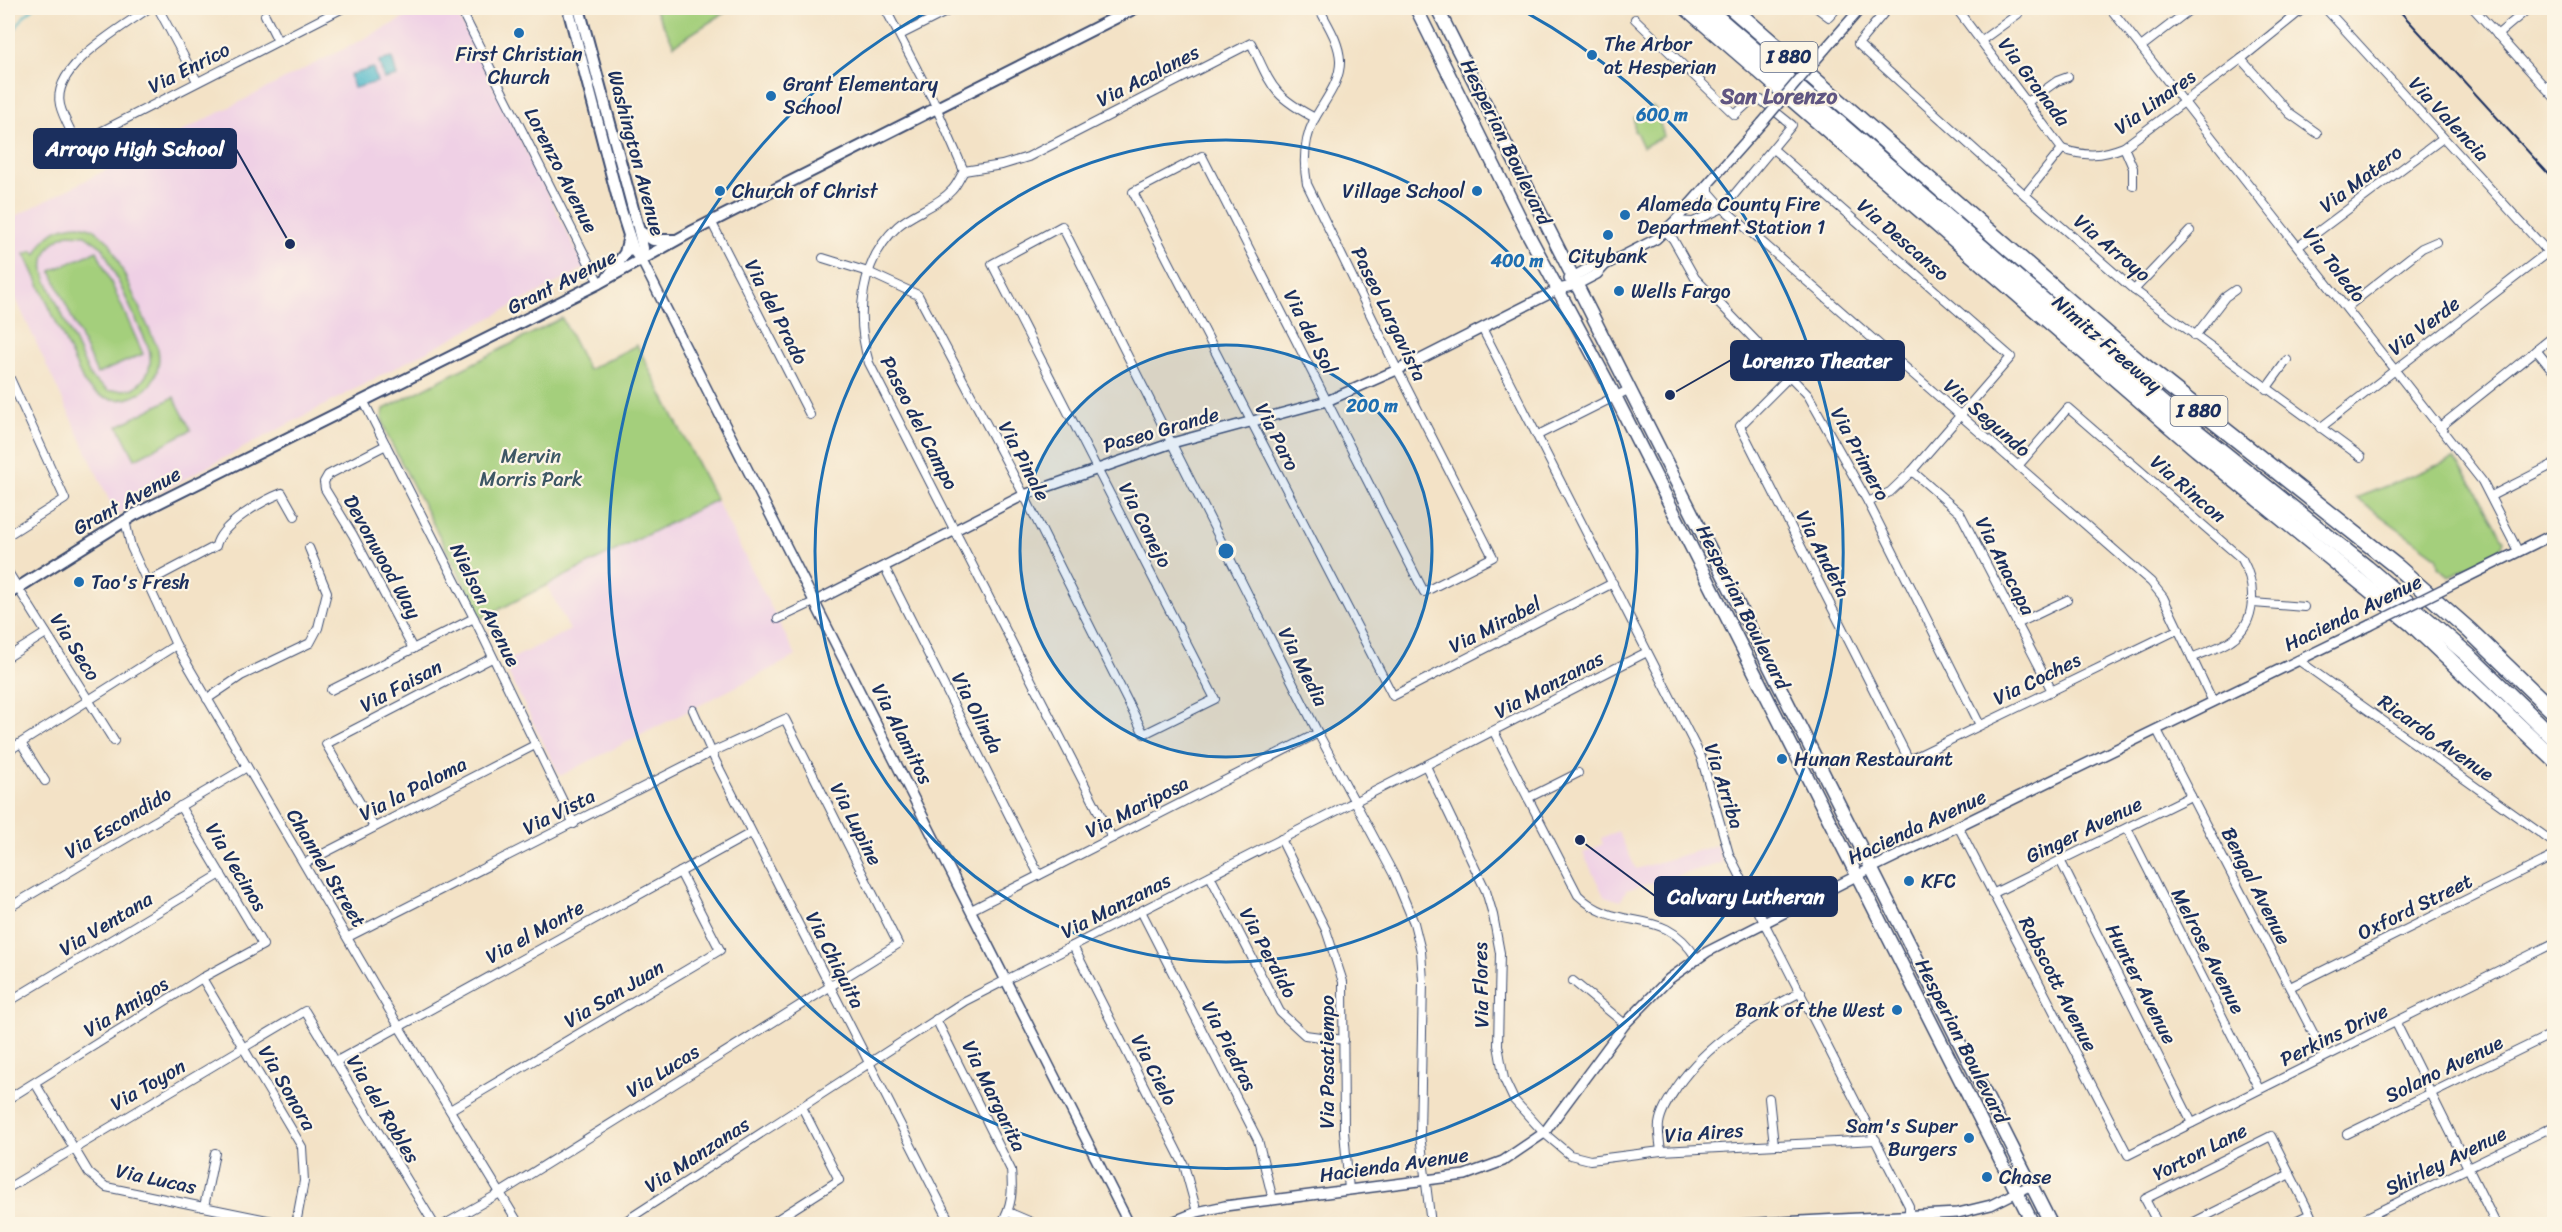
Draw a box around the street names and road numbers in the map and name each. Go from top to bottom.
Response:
street label: Via Granada [1989,30,2080,135]
street label: Via Enrico [142,32,236,104]
street label: Via Acalanes [1090,35,1206,117]
road number: I 880 [1760,42,1818,72]
street label: Hesperian Boulevard [1450,53,1562,233]
street label: Via Linares [2106,59,2204,144]
street label: Washington Avenue [597,66,675,240]
street label: Via Valencia [2400,68,2498,170]
street label: Lorenzo Avenue [514,101,608,239]
street label: Via Matero [2312,136,2410,222]
street label: Via Descanso [1849,189,1957,291]
street label: Via Arroyo [2065,205,2159,291]
street label: Via Toledo [2293,220,2375,310]
street label: Grant Avenue [501,239,623,325]
street label: Paseo Largavista [1341,240,1437,388]
street label: Via del Prado [734,253,818,371]
street label: Via del Sol [1273,283,1347,381]
street label: Nimitz Freeway [2044,286,2171,403]
street label: Via Verde [2380,287,2468,365]
street label: Paseo del Campo [870,350,968,496]
street label: Via Segundo [1935,370,2039,466]
road number: I 880 [2170,396,2228,426]
street label: Paseo Grande [1099,397,1223,463]
street label: Via Paro [1245,397,1309,477]
street label: Via Primero [1821,401,1899,507]
street label: Via Pinale [988,415,1060,507]
street label: Via Rincon [2142,446,2234,532]
street label: Grant Avenue [66,457,188,545]
street label: Via Conejo [1108,476,1182,574]
street label: Devonwood Way [333,488,431,626]
street label: Via Andeta [1786,504,1860,604]
street label: Via Anacapa [1965,510,2045,623]
street label: Hesperian Boulevard [1686,518,1801,697]
street label: Nielson Avenue [440,537,530,673]
street label: Hacienda Avenue [2278,564,2428,662]
street label: Via Mirabel [1442,587,1548,663]
street label: Via Seco [40,606,110,688]
street label: Via Media [1268,621,1338,714]
street label: Via Manzanas [1488,641,1611,729]
street label: Via Coches [1987,642,2088,715]
street label: Via Faisan [353,650,449,722]
street label: Via Olinda [941,666,1013,760]
street label: Via Alamitos [861,677,943,792]
street label: Ricardo Avenue [2371,685,2502,791]
street label: Via Arriba [1694,739,1754,833]
street label: Via la Paloma [353,747,473,831]
street label: Via Mariposa [1079,766,1195,848]
street label: Via Lupine [820,776,892,872]
street label: Via Escondido [57,777,179,869]
street label: Via Vista [516,779,602,845]
street label: Hacienda Avenue [1841,779,1993,875]
street label: Ginger Avenue [2020,787,2148,873]
street label: Channel Street [276,802,376,935]
street label: Via Vecinos [196,816,277,919]
street label: Bengal Avenue [2211,821,2301,951]
street label: Via Manzanas [1055,863,1178,949]
street label: Oxford Street [2351,864,2479,950]
street label: Via Ventana [52,882,161,966]
street label: Melrose Avenue [2161,882,2255,1021]
street label: Via el Monte [479,890,591,974]
street label: Via Perdido [1229,901,1307,1005]
street label: Via Chiquita [796,905,874,1015]
street label: Robscott Avenue [2009,910,2107,1058]
street label: Hunter Avenue [2095,917,2187,1051]
street label: Via Flores [1463,941,1499,1028]
street label: Via San Juan [557,950,671,1038]
street label: Hesperian Boulevard [1905,952,2020,1131]
street label: Via Amigos [76,967,176,1047]
street label: Perkins Drive [2274,994,2394,1076]
street label: Via Piedras [1191,995,1267,1098]
street label: Via Pasatiempo [1310,995,1345,1129]
street label: Solano Avenue [2379,1025,2510,1113]
street label: Via Cielo [1121,1028,1187,1112]
street label: Via Lucas [619,1034,708,1108]
street label: Via Margarita [952,1034,1036,1158]
street label: Via Sonora [248,1038,326,1138]
street label: Via del Robles [337,1048,430,1171]
street label: Via Toyon [103,1049,193,1121]
street label: Via Manzanas [637,1107,758,1202]
street label: Via Aires [1663,1113,1745,1153]
street label: Yorton Lane [2146,1113,2254,1191]
street label: Shirley Avenue [2379,1116,2513,1206]
street label: Hacienda Avenue [1317,1137,1471,1193]
street label: Via Lucas [112,1153,200,1205]

